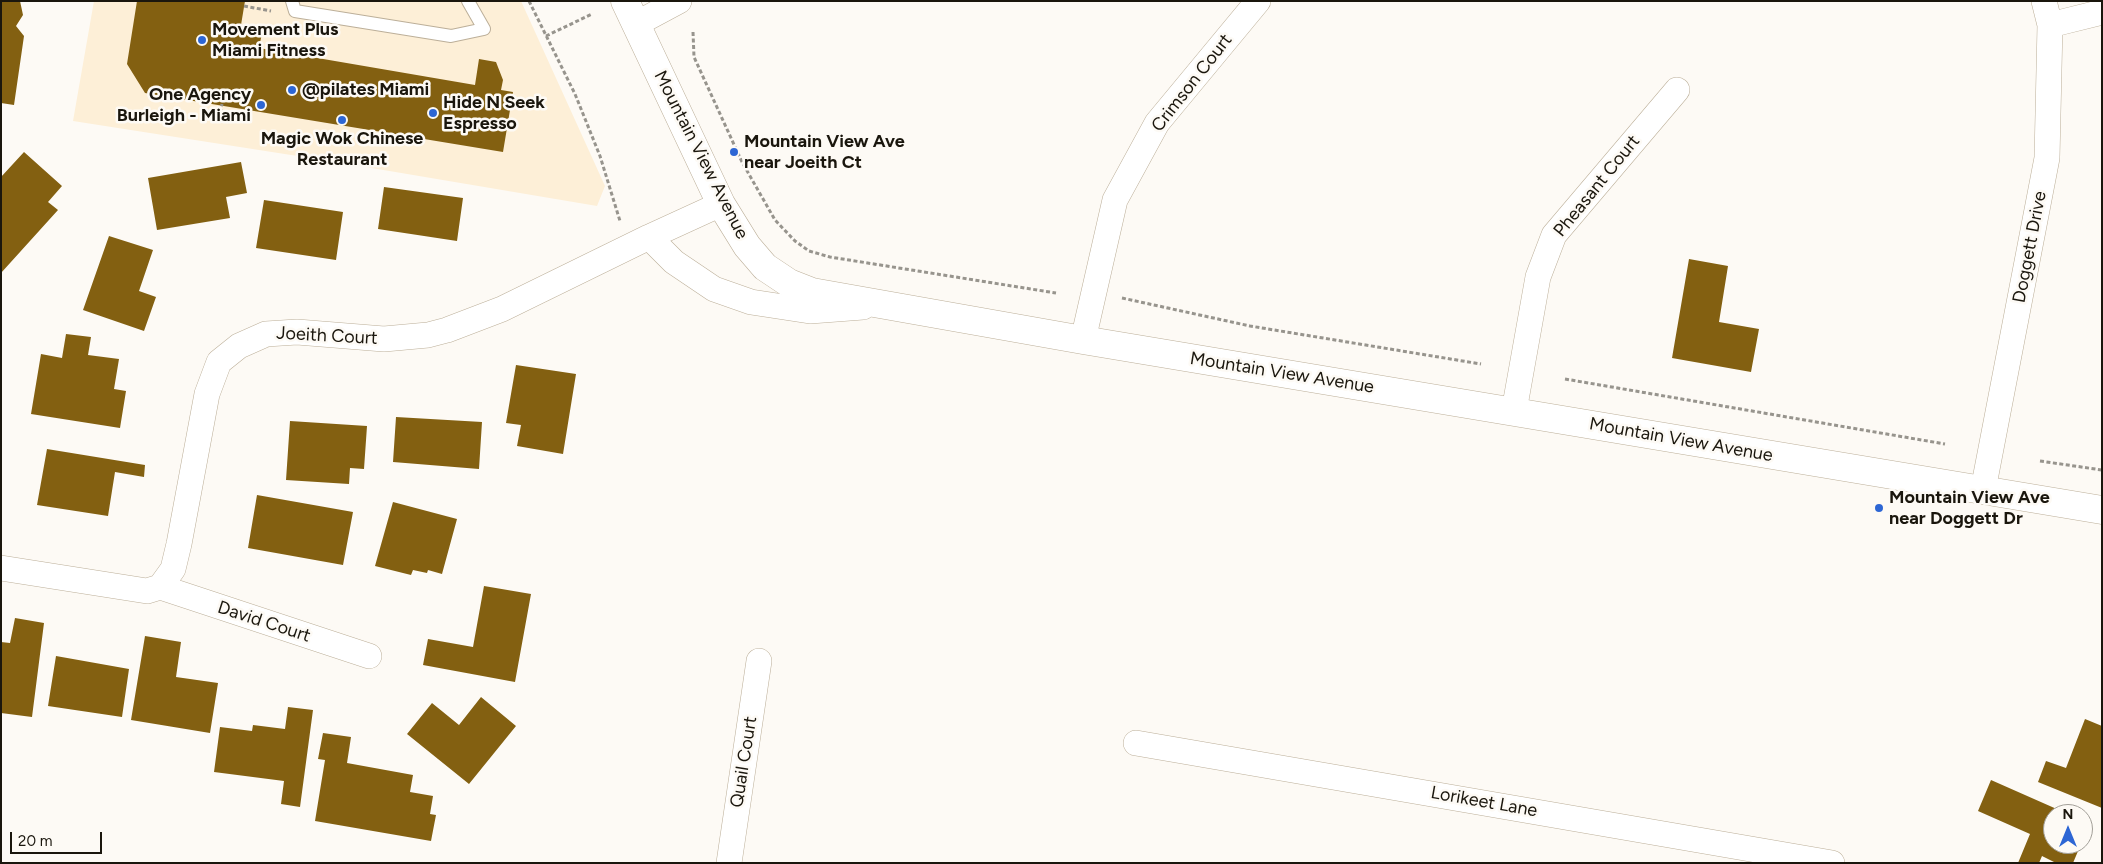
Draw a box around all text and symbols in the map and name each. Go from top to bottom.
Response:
place label: Movement Plus Miami Fitness [212,19,338,62]
street label: Crimson Court [1147,30,1237,136]
marker: Movement Plus Miami Fitness [196,34,208,46]
street label: Mountain View Avenue [649,67,753,243]
place label: @pilates Miami [302,79,429,101]
place label: One Agency Burleigh - Miami [117,84,251,126]
marker: @pilates Miami [286,84,298,96]
place label: Hide N Seek Espresso [443,92,545,134]
marker: One Agency Burleigh - Miami [255,99,267,111]
marker: Hide N Seek Espresso [427,107,439,119]
marker: Magic Wok Chinese Restaurant [336,114,348,126]
place label: Magic Wok Chinese Restaurant [261,128,423,170]
place label: Mountain View Ave near Joeith Ct [744,131,905,173]
street label: Pheasant Court [1549,131,1645,241]
marker: Mountain View Ave near Joeith Ct [728,146,740,158]
street label: Doggett Drive [2009,189,2051,305]
street label: Joeith Court [276,323,378,349]
street label: Mountain View Avenue [1188,348,1376,398]
street label: Mountain View Avenue [1588,413,1774,467]
place label: Mountain View Ave near Doggett Dr [1889,487,2050,530]
marker: Mountain View Ave near Doggett Dr [1873,502,1885,514]
street label: David Court [215,597,313,647]
street label: Quail Court [726,715,762,809]
street label: Lorikeet Lane [1429,782,1539,822]
north arrow [2043,804,2093,854]
text: N [2063,806,2073,823]
scale bar [12,822,105,854]
text: 20 m [18,832,52,850]

